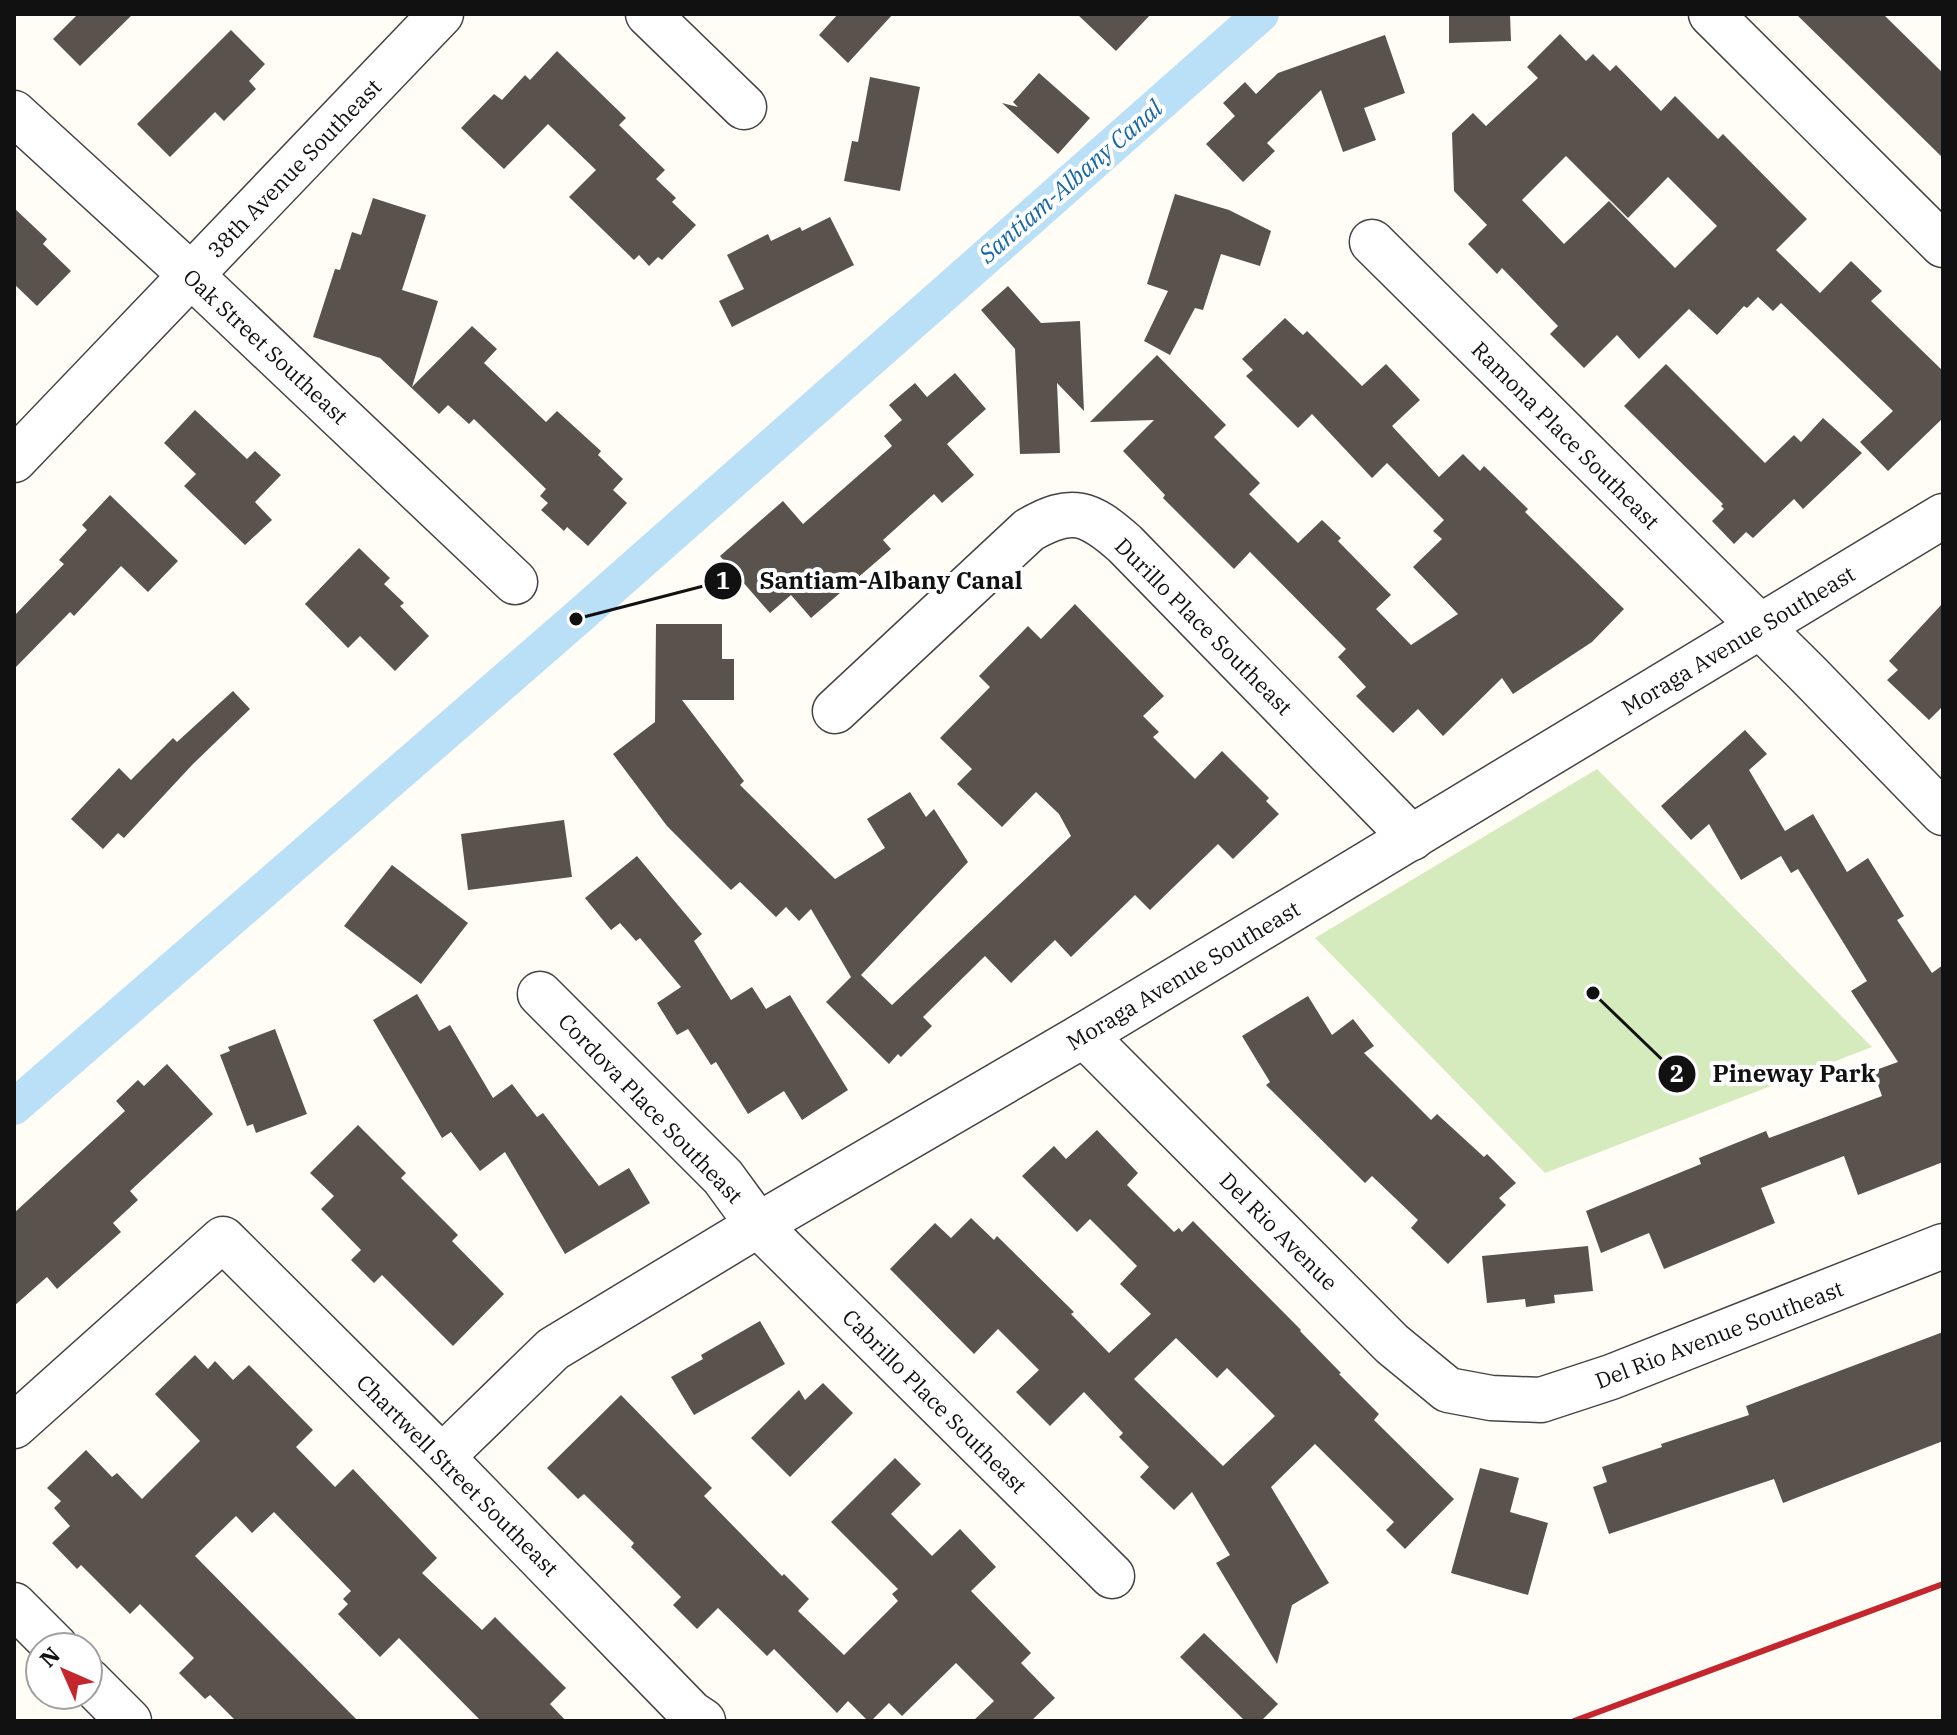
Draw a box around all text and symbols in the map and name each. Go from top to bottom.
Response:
street label: 38th Avenue Southeast [201,72,387,264]
water label: Santiam-Albany Canal [971,91,1170,270]
street label: Oak Street Southeast [177,262,355,430]
street label: Ramona Place Southeast [1466,335,1666,535]
street label: Durillo Place Southeast [1109,531,1299,721]
callout: Santiam-Albany Canal [703,557,1039,605]
street label: Moraga Avenue Southeast [1616,559,1860,721]
text: 1 [716,564,730,596]
text: Santiam-Albany Canal [759,564,1023,596]
street label: Moraga Avenue Southeast [1061,894,1305,1056]
street label: Cordova Place Southeast [552,1007,750,1209]
callout: Pineway Park [1657,1050,1892,1098]
text: 2 [1670,1057,1684,1089]
text: Pineway Park [1712,1057,1876,1089]
street label: Del Rio Avenue [1214,1166,1344,1296]
street label: Del Rio Avenue Southeast [1591,1273,1847,1395]
street label: Cabrillo Place Southeast [836,1302,1034,1500]
street label: Chartwell Street Southeast [351,1368,565,1582]
north arrow [24,1631,104,1711]
text: N [33,1640,66,1673]

